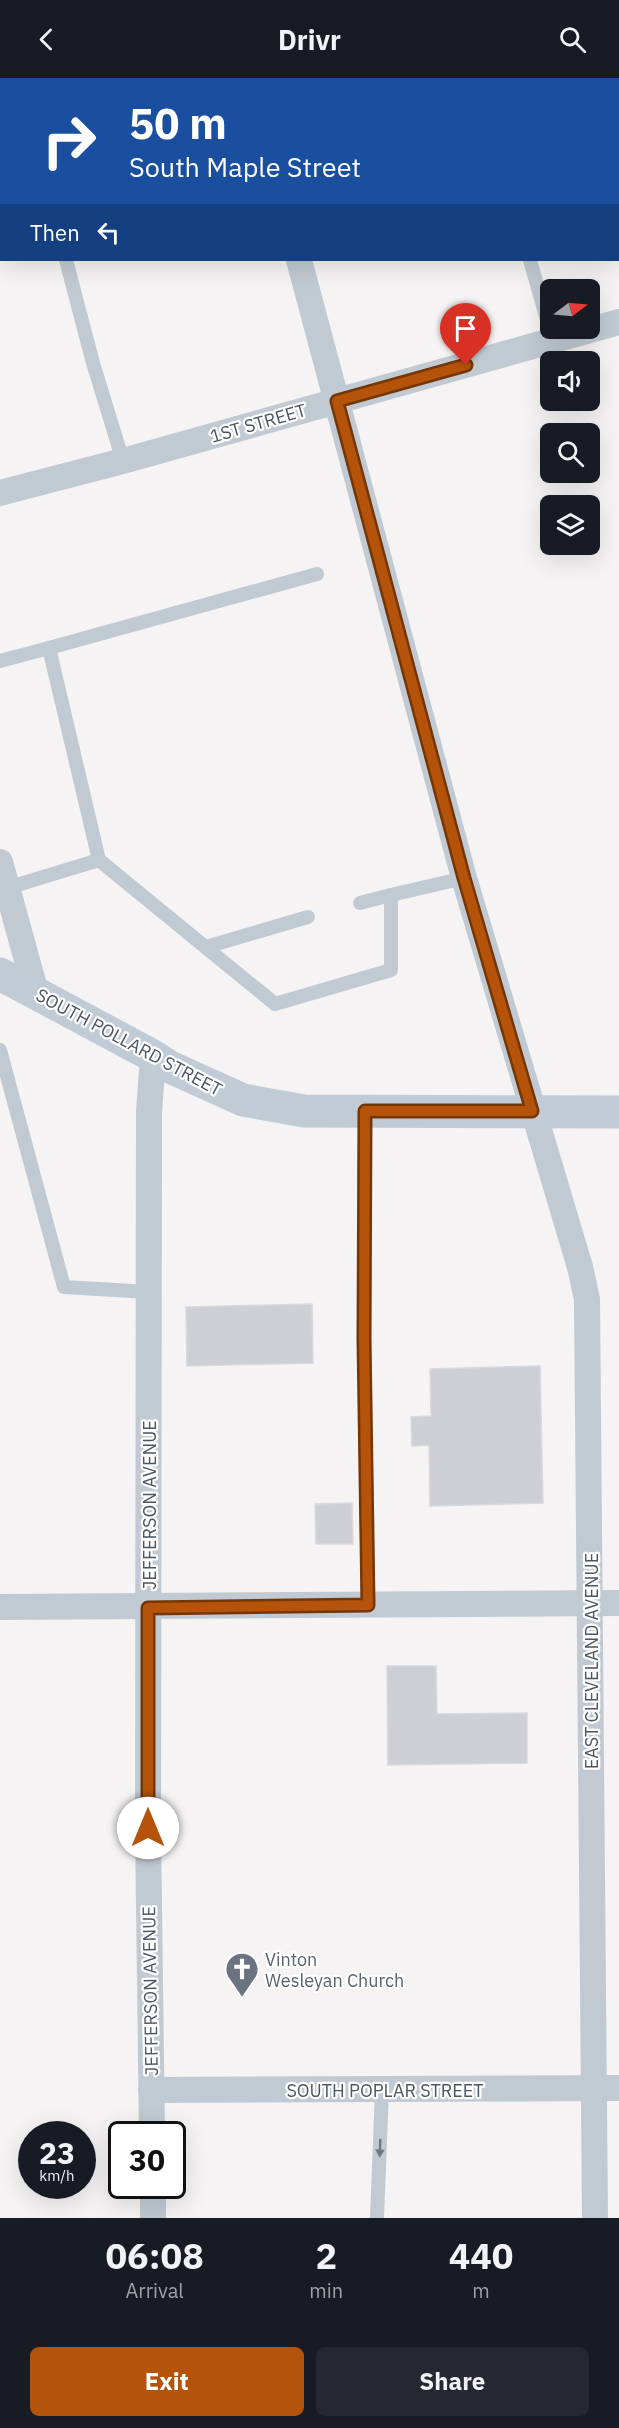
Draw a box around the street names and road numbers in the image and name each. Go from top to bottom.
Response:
street label: 1ST STREET [207,398,309,448]
street label: SOUTH POLLARD STREET [32,983,226,1101]
street label: JEFFERSON AVENUE [138,1420,161,1590]
street label: EAST CLEVELAND AVENUE [580,1553,603,1769]
street label: JEFFERSON AVENUE [137,1906,163,2076]
street label: SOUTH POPLAR STREET [286,2079,484,2102]

